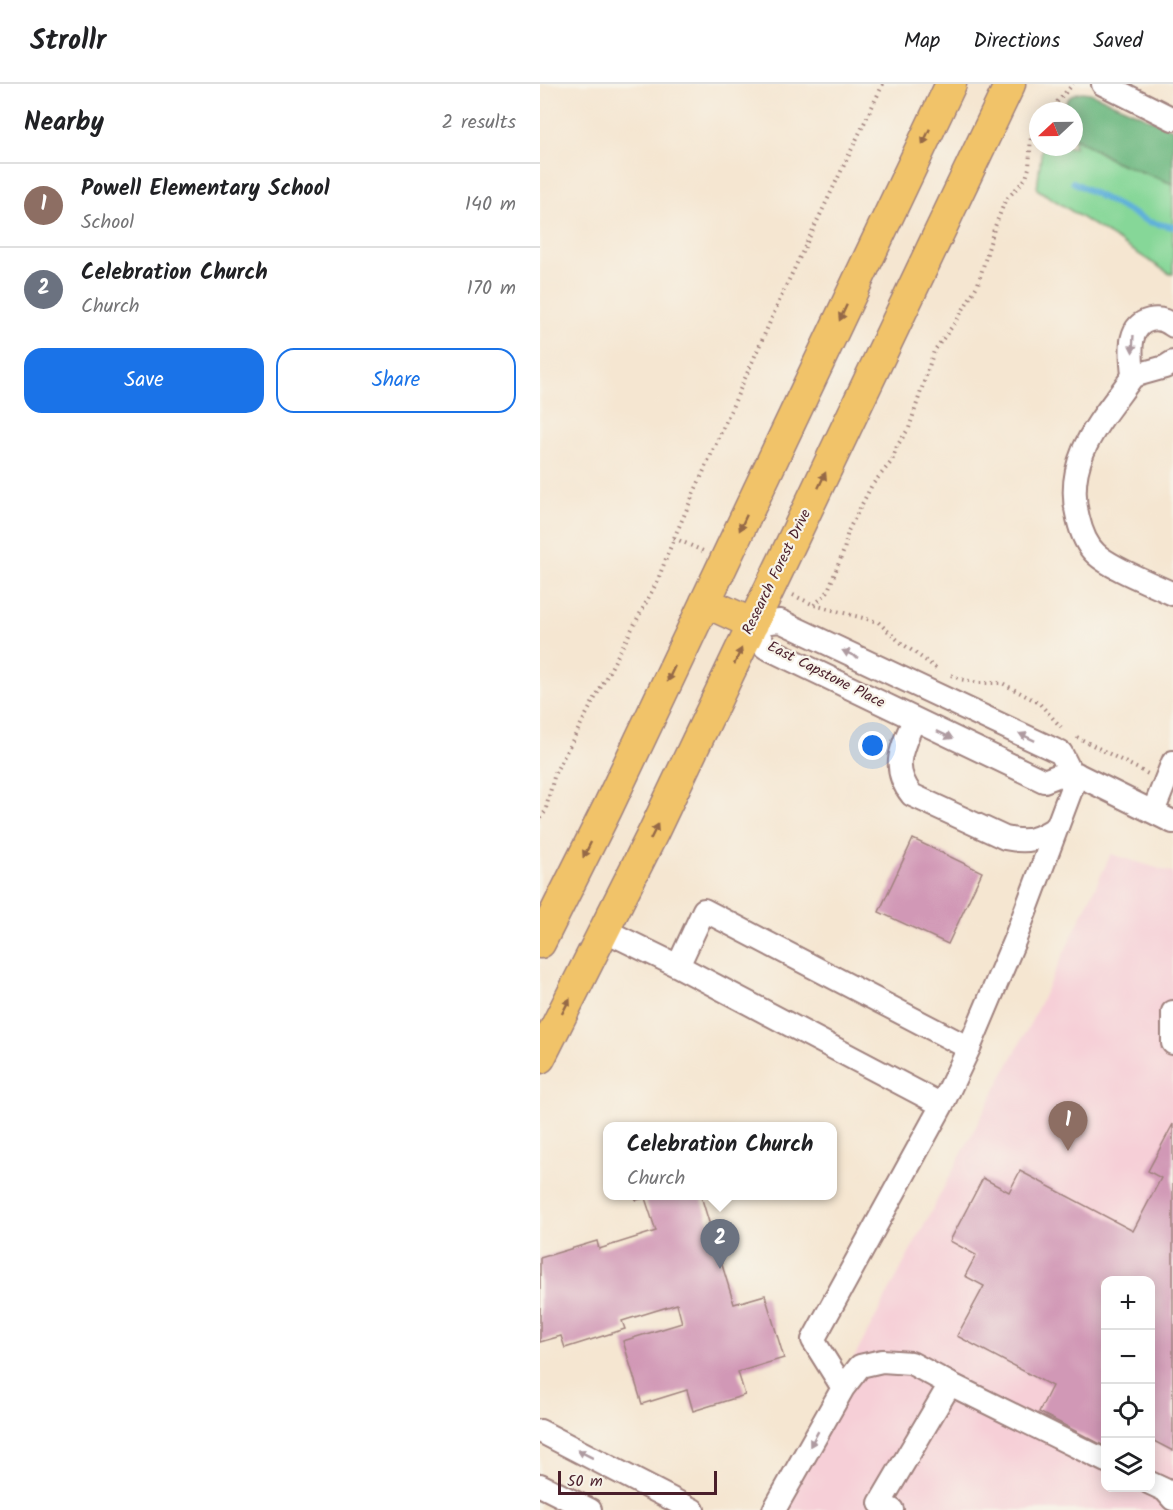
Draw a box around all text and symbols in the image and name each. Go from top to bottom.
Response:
text: Strollr [30,19,106,64]
text: Map [904,25,940,58]
text: Directions [973,25,1060,58]
text: Saved [1093,25,1143,58]
text: Nearby [24,102,104,144]
north arrow [1029,102,1083,156]
text: 2 results [441,107,516,139]
one-way arrow [922,128,931,145]
text: Powell Elementary School [81,172,330,207]
text: 1 [40,189,47,221]
text: 140 m [465,189,516,221]
text: School [81,207,134,239]
text: Celebration Church [81,256,268,291]
text: 2 [38,273,49,305]
text: 170 m [467,273,516,305]
text: Church [81,291,140,323]
one-way arrow [838,304,847,321]
one-way arrow [1128,335,1137,354]
button: Save [24,348,264,413]
button: Share [276,348,516,413]
one-way arrow [817,471,826,488]
street label: Research Forest Drive [736,505,818,639]
one-way arrow [739,514,748,531]
street label: East Capstone Place [763,635,889,715]
one-way arrow [733,647,742,664]
one-way arrow [842,649,859,658]
one-way arrow [667,666,676,683]
one-way arrow [936,730,953,739]
your location [858,731,887,760]
one-way arrow [1018,732,1035,741]
one-way arrow [649,823,658,840]
one-way arrow [582,841,592,859]
one-way arrow [561,997,571,1015]
pin: 1 [1048,1102,1088,1151]
popup [603,1122,837,1200]
text: Celebration Church [627,1128,813,1163]
text: Church [627,1163,685,1195]
pin: 2 [700,1220,740,1269]
map controls [1101,1276,1155,1492]
button: + [1101,1276,1155,1330]
button: − [1101,1330,1155,1384]
button: locate [1101,1384,1155,1438]
one-way arrow [809,1431,820,1447]
button: layers [1101,1438,1155,1492]
one-way arrow [577,1449,594,1459]
scale bar [558,1468,717,1496]
text: 50 m [567,1469,603,1494]

